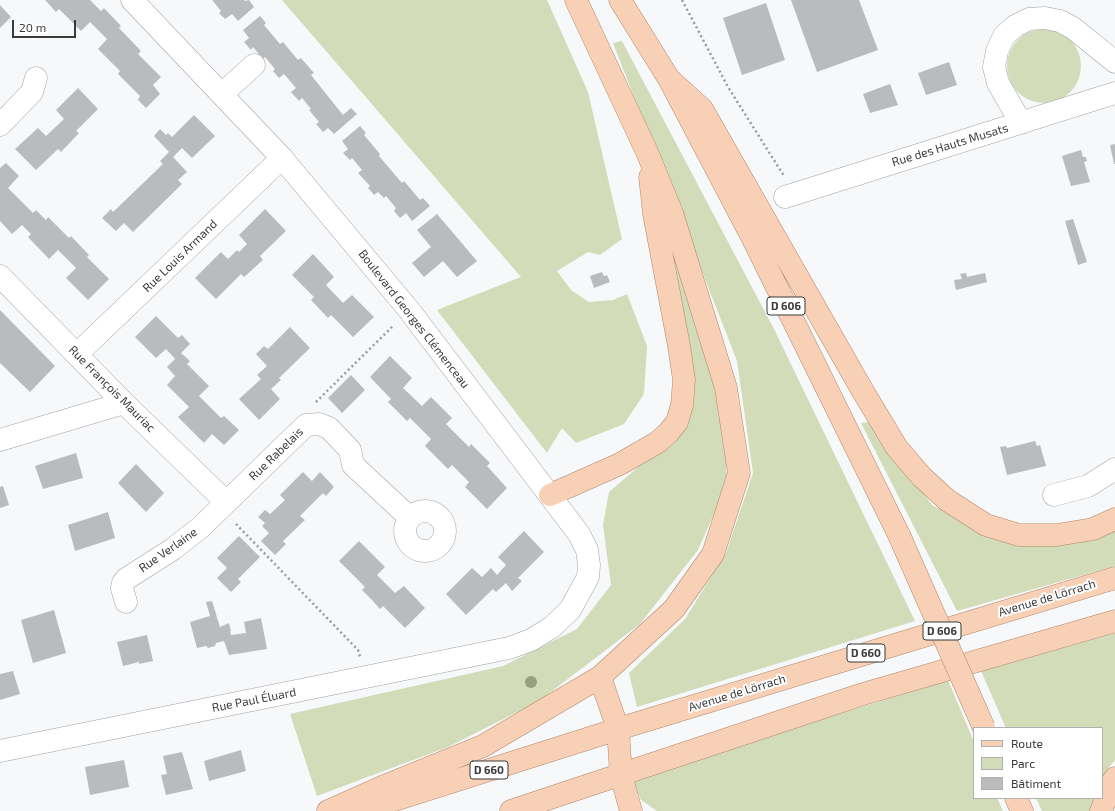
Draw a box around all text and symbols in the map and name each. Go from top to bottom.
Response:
scale bar [14,12,78,38]
text: 20 m [19,20,46,34]
street label: Rue des Hauts Musats [890,120,1010,170]
street label: Rue Louis Armand [140,217,220,295]
street label: Boulevard Georges Clémenceau [355,247,473,391]
road number: D 606 [767,297,805,315]
street label: Rue François Mauriac [66,343,158,435]
street label: Rue Rabelais [246,425,306,483]
street label: Rue Verlaine [136,525,200,575]
street label: Avenue de Lörrach [997,576,1097,620]
road number: D 606 [923,622,961,640]
road number: D 660 [847,644,885,662]
street label: Avenue de Lörrach [687,671,787,715]
street label: Rue Paul Éluard [211,685,297,715]
legend [973,727,1103,799]
text: Route [1011,736,1043,750]
text: Parc [1011,756,1035,770]
road number: D 660 [470,761,508,779]
text: Bâtiment [1011,776,1061,790]

